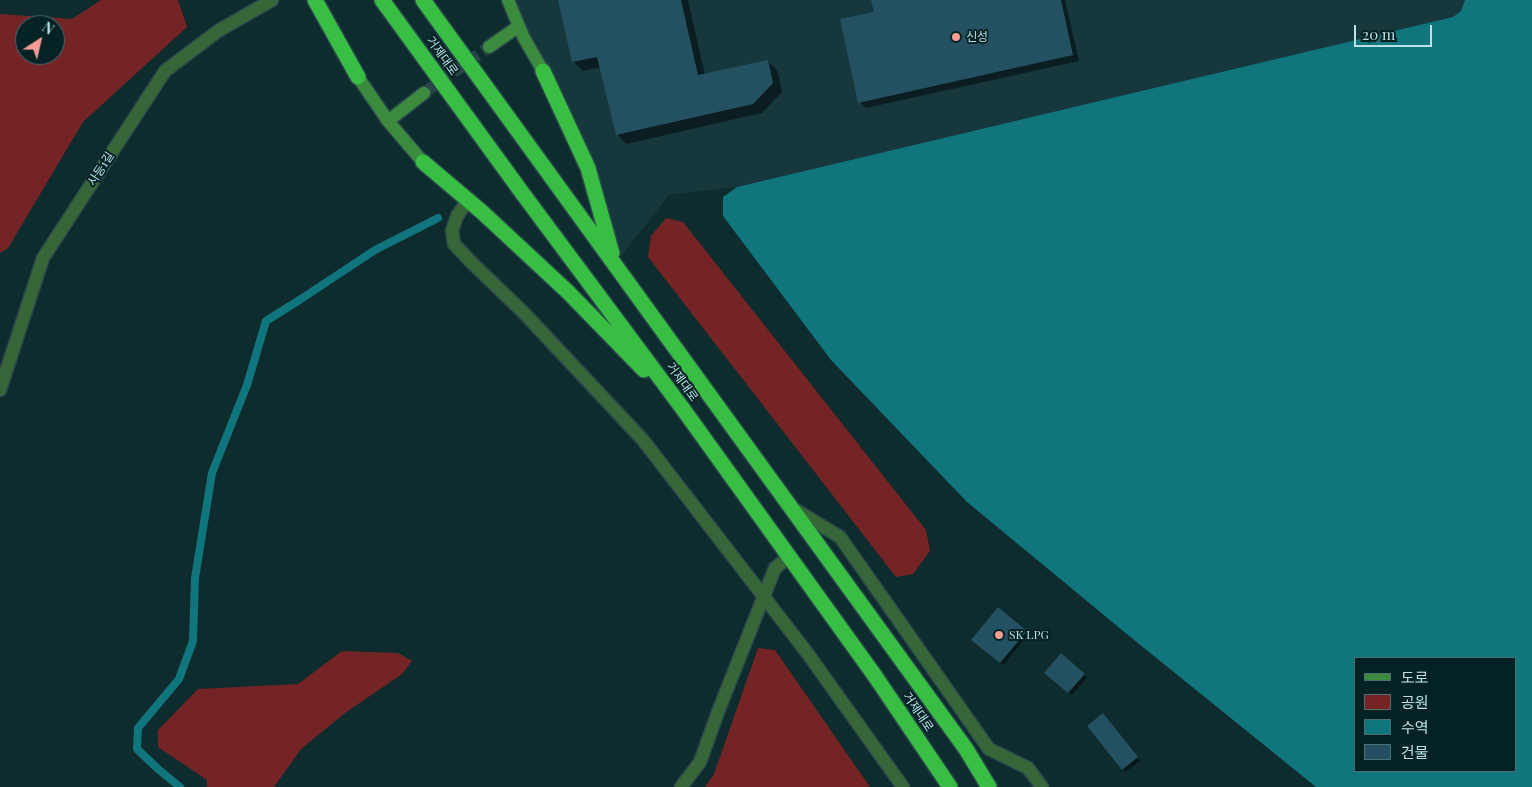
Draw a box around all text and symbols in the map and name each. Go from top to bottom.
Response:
north arrow [15,15,65,65]
scale bar [1357,15,1434,47]
text: N [39,17,58,39]
text: 20 m [1362,24,1395,44]
place label: 신성 [966,30,988,44]
marker: 신성 [950,31,962,43]
street label: 거제대로 [423,34,461,78]
street label: 사등1길 [85,149,117,189]
street label: 거제대로 [663,360,701,404]
place label: SK LPG [1009,628,1049,642]
marker: SK LPG [993,629,1005,641]
legend [1354,657,1517,772]
text: 도로 [1401,667,1429,687]
street label: 거제대로 [900,690,936,734]
text: 공원 [1401,692,1429,712]
text: 수역 [1401,717,1429,737]
text: 건물 [1401,742,1429,762]

